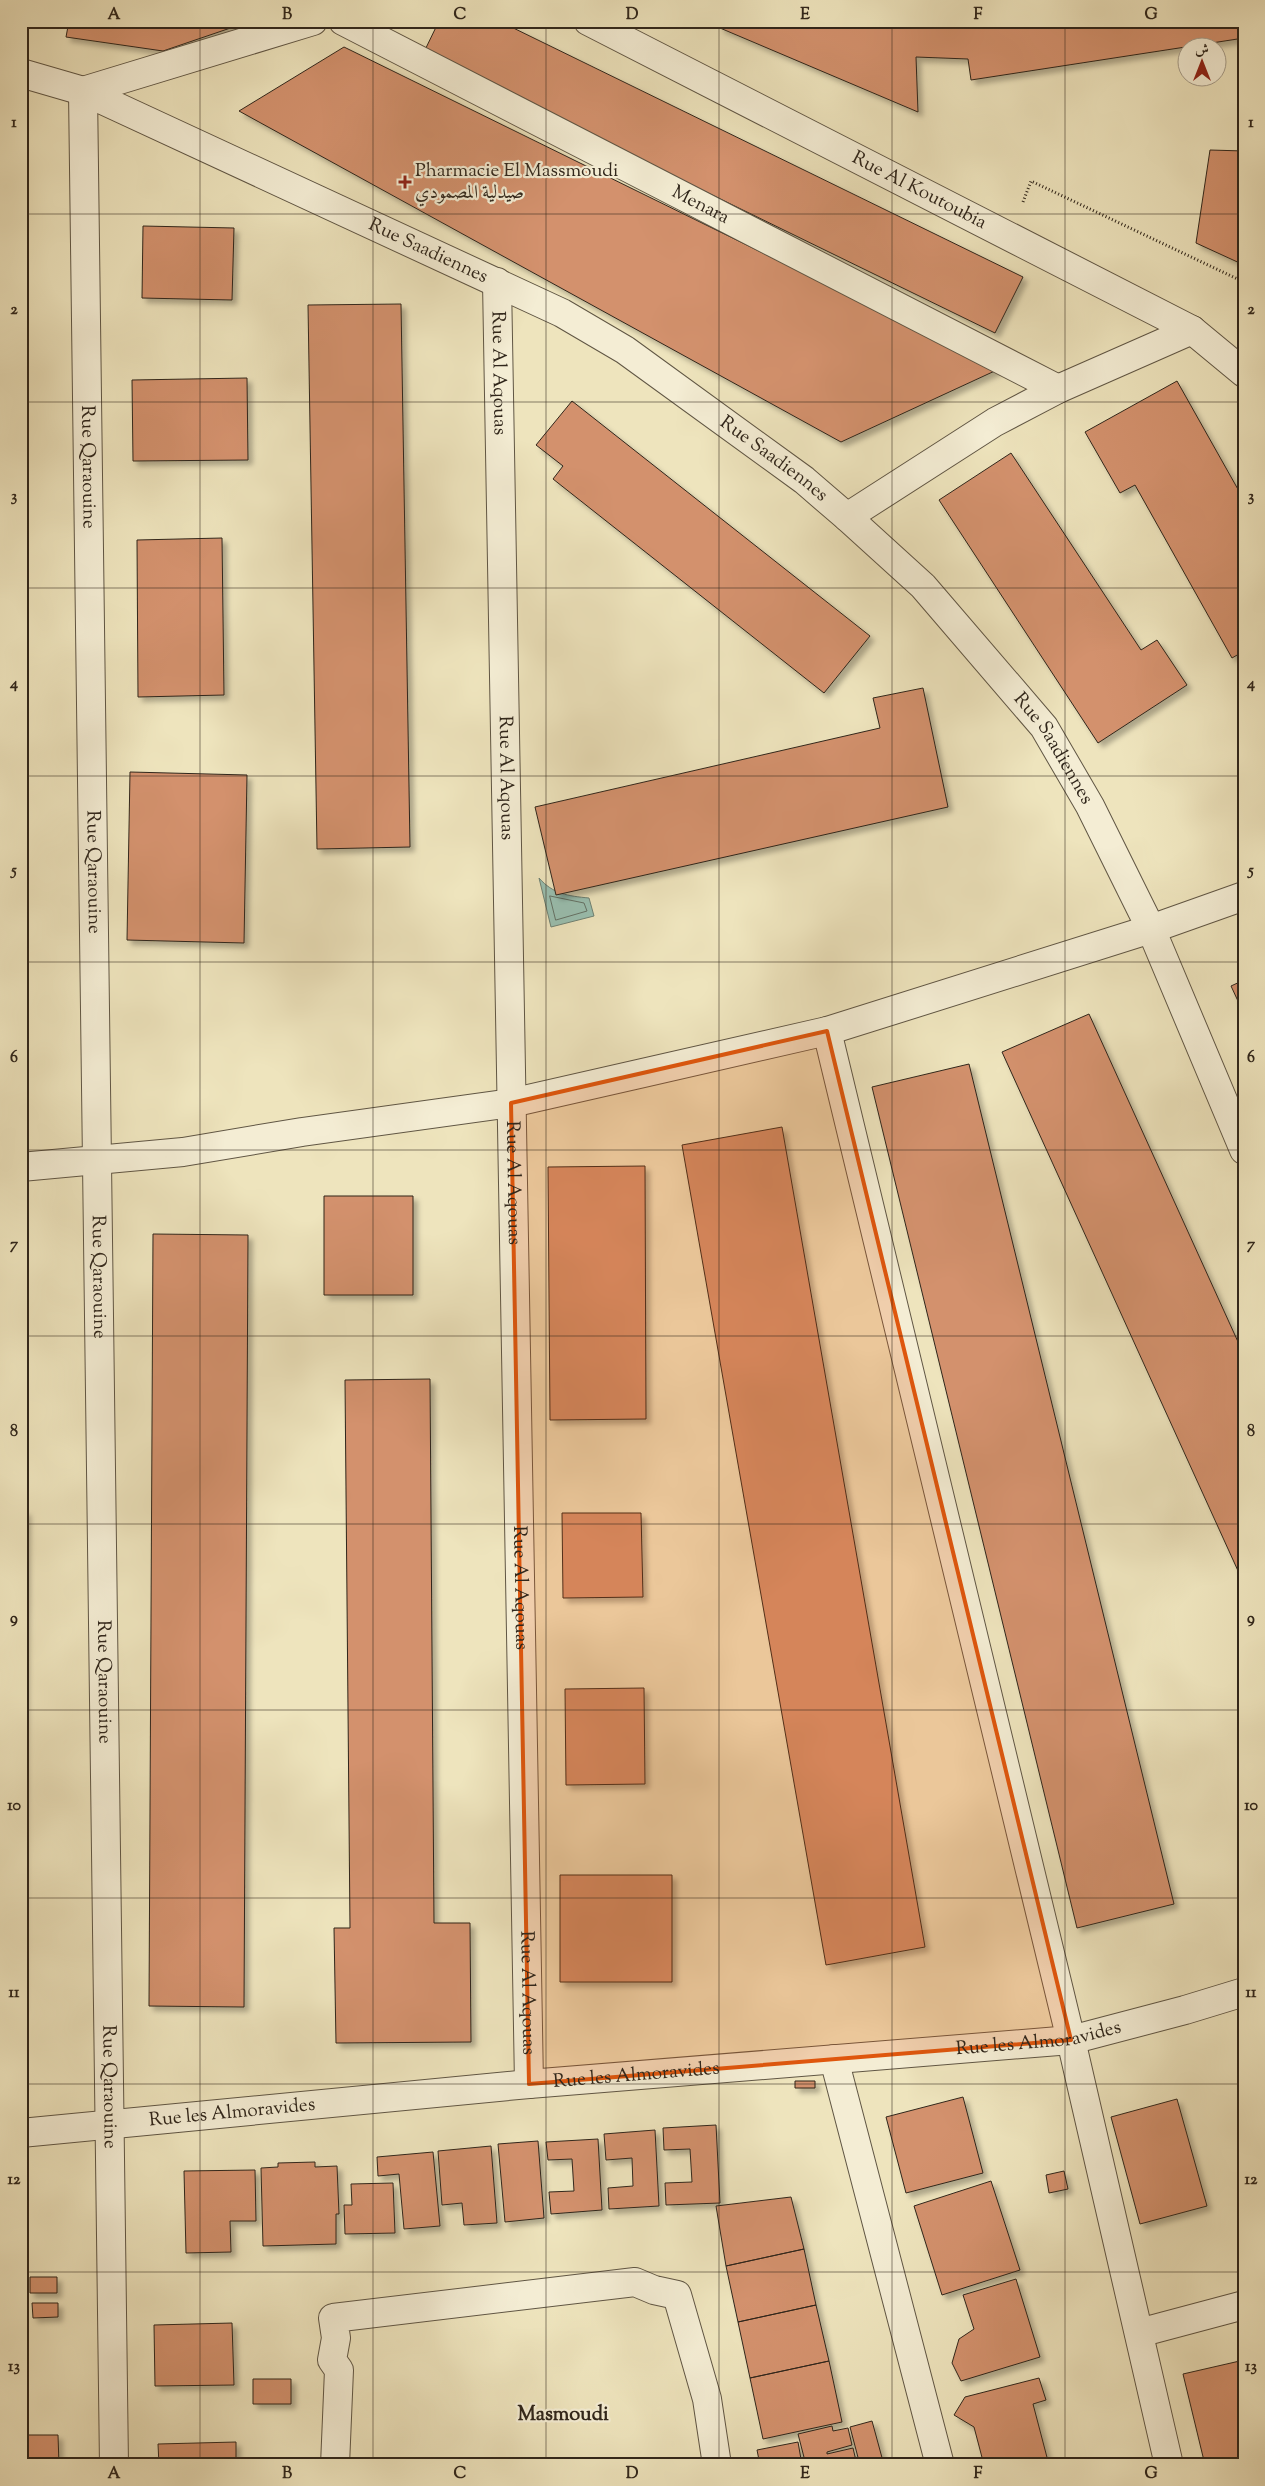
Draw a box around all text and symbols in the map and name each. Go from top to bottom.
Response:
text: A [108,4,121,27]
text: B [282,4,292,27]
text: C [454,4,467,27]
text: D [626,4,639,27]
text: E [800,4,810,27]
text: F [974,4,983,27]
text: G [1144,4,1158,27]
north arrow [1178,38,1228,88]
text: ش [1195,41,1209,61]
text: 1 [11,112,17,135]
text: 1 [1248,112,1254,135]
street label: Rue Al Koutoubia [847,145,992,236]
place label: Pharmacie El Massmoudi صيدلية المصمودي [415,158,618,207]
marker: Pharmacie El Massmoudi صيدلية المصمودي [399,176,411,188]
street label: Menara [667,179,734,231]
street label: Rue Saadiennes [364,212,492,290]
text: 2 [10,299,18,322]
text: 2 [1247,299,1255,322]
street label: Rue Al Aqouas [484,311,513,435]
street label: Rue Qaraouine [74,405,102,529]
street label: Rue Saadiennes [714,410,834,508]
text: 3 [11,486,18,509]
text: 3 [1248,486,1255,509]
text: 4 [9,673,18,696]
text: 4 [1246,673,1255,696]
street label: Rue Saadiennes [1007,687,1100,809]
street label: Rue Al Aqouas [491,716,520,840]
street label: Rue Qaraouine [79,810,108,934]
text: 5 [9,860,17,883]
text: 5 [1246,860,1254,883]
text: 6 [10,1047,18,1070]
text: 6 [1247,1047,1255,1070]
street label: Rue Al Aqouas [498,1120,528,1245]
street label: Rue Qaraouine [84,1215,113,1339]
text: 7 [10,1234,19,1257]
text: 7 [1247,1234,1256,1257]
text: 8 [10,1421,18,1444]
text: 8 [1247,1421,1255,1444]
street label: Rue Al Aqouas [506,1525,535,1650]
text: 9 [10,1608,18,1631]
text: 9 [1247,1608,1255,1631]
street label: Rue Qaraouine [89,1620,118,1744]
text: 10 [7,1795,21,1818]
text: 10 [1244,1795,1258,1818]
street label: Rue Al Aqouas [513,1930,542,2055]
text: 11 [9,1982,20,2005]
text: 11 [1246,1982,1257,2005]
street label: Rue les Almoravides [955,2014,1124,2063]
street label: Rue Qaraouine [95,2025,123,2149]
street label: Rue les Almoravides [552,2055,721,2095]
street label: Rue les Almoravides [148,2091,316,2134]
text: 12 [8,2169,21,2192]
text: 12 [1245,2169,1258,2192]
text: 13 [8,2356,20,2379]
text: 13 [1245,2356,1257,2379]
district label: Masmoudi [517,2401,609,2430]
text: A [108,2463,121,2486]
text: B [282,2463,292,2486]
text: C [454,2463,467,2486]
text: D [626,2463,639,2486]
text: E [800,2463,810,2486]
text: F [974,2463,983,2486]
text: G [1144,2463,1158,2486]

